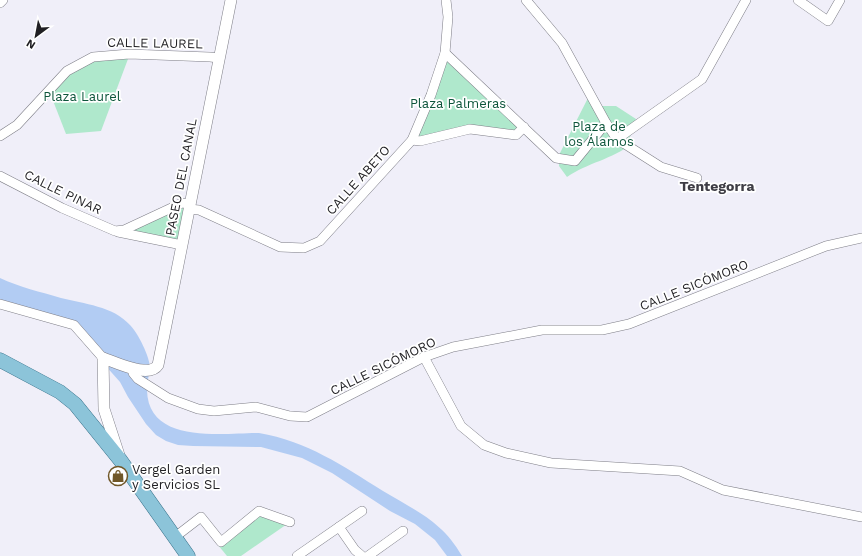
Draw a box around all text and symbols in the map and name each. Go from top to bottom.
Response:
north arrow [16,16,56,56]
street label: CALLE LAUREL [107,35,203,51]
text: N [24,36,38,52]
park label: Plaza Laurel [43,89,121,104]
park label: Plaza Palmeras [410,96,506,111]
street label: PASEO DEL CANAL [162,117,200,237]
park label: Plaza de los Álamos [564,119,634,149]
street label: CALLE ABETO [323,142,393,218]
street label: CALLE PINAR [22,167,104,217]
district label: Tentegorra [679,178,755,194]
street label: CALLE SICÓMORO [637,255,750,314]
street label: CALLE SICÓMORO [327,333,438,398]
place label: Vergel Garden y Servicios SL [132,462,220,492]
shop icon: Vergel Garden y Servicios SL [107,465,129,487]

